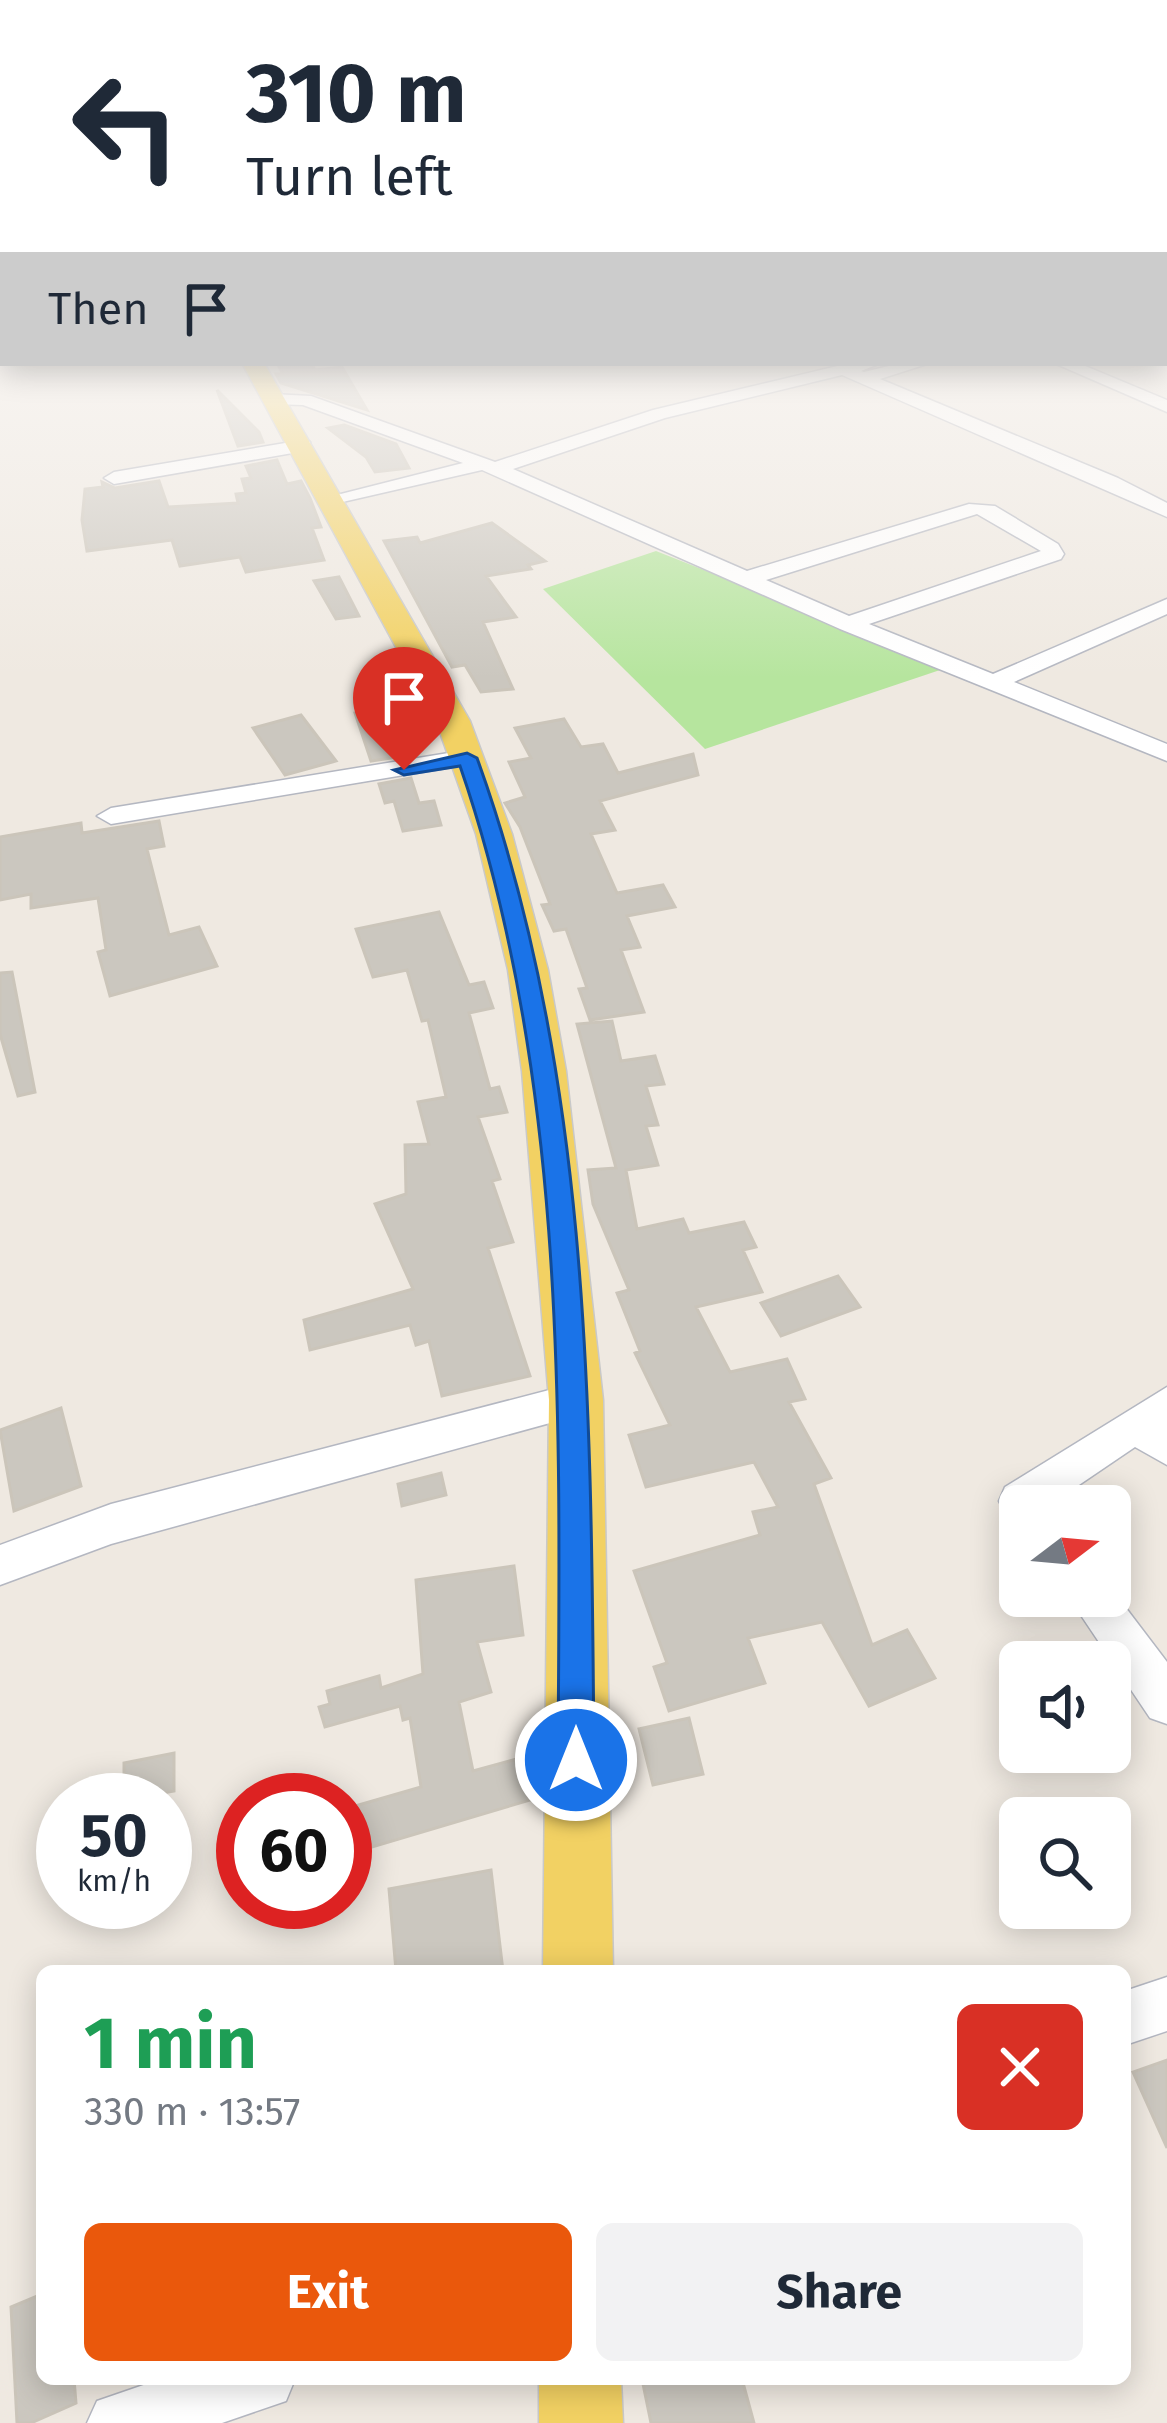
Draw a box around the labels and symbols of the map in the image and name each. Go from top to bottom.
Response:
pin [353,647,455,770]
north arrow [999,1485,1131,1617]
position arrow [513,1697,639,1823]
speed limit sign: 60 [216,1773,372,1929]

